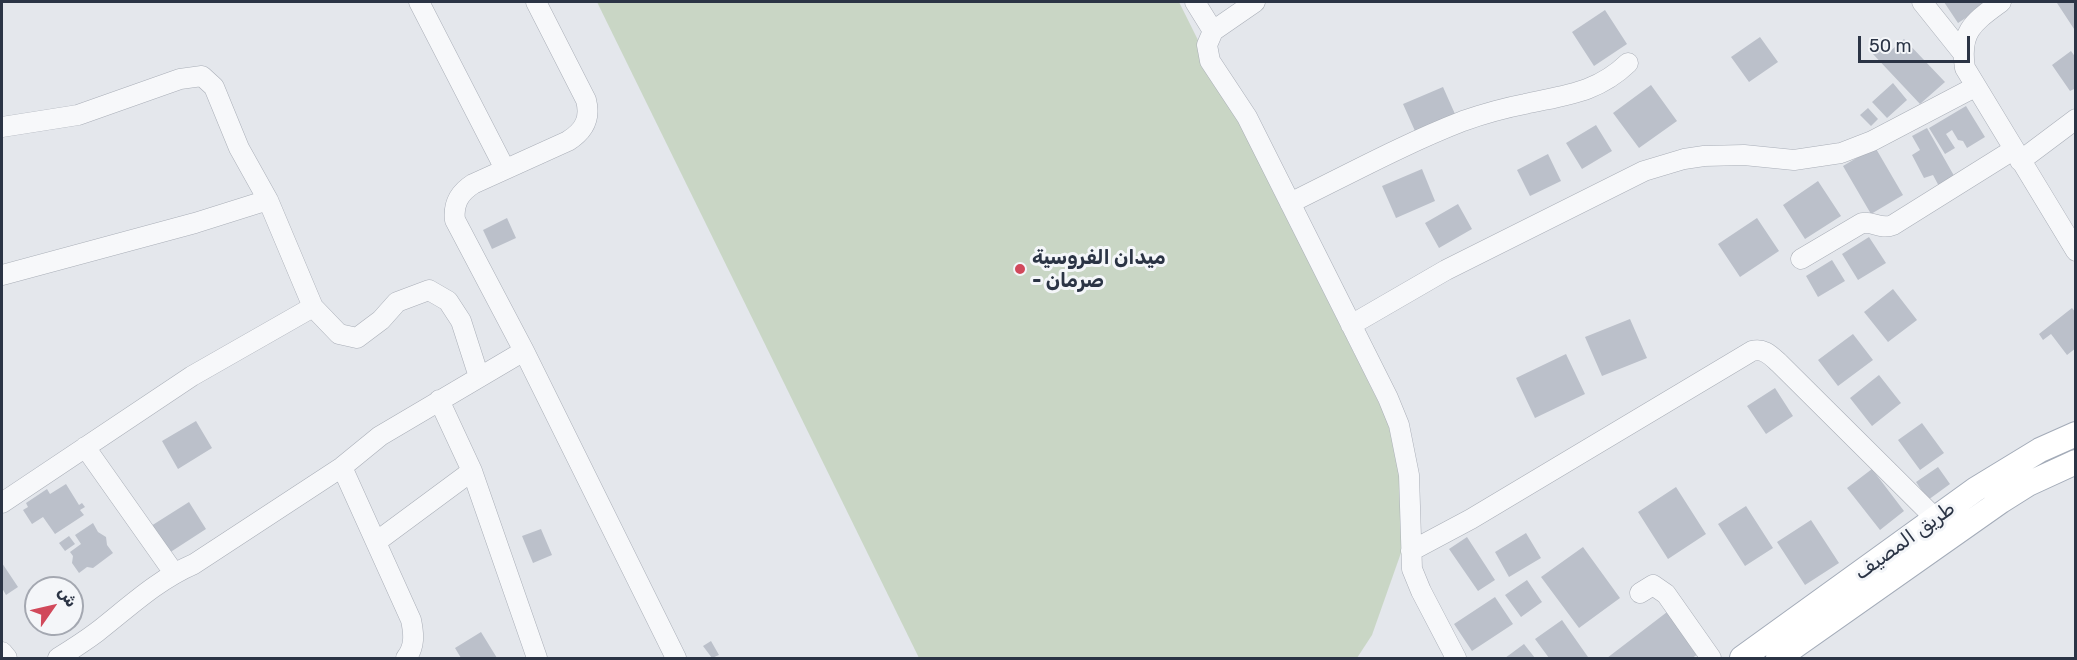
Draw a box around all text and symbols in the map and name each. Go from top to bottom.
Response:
scale bar [1861,24,1974,62]
text: 50 m [1869,35,1912,57]
place label: ميدان الفروسية - صرمان [1032,246,1166,293]
marker: ميدان الفروسية - صرمان [1013,262,1027,276]
street label: طريق المصيف [1850,497,1960,585]
north arrow [24,576,84,636]
text: ش [54,583,81,610]

